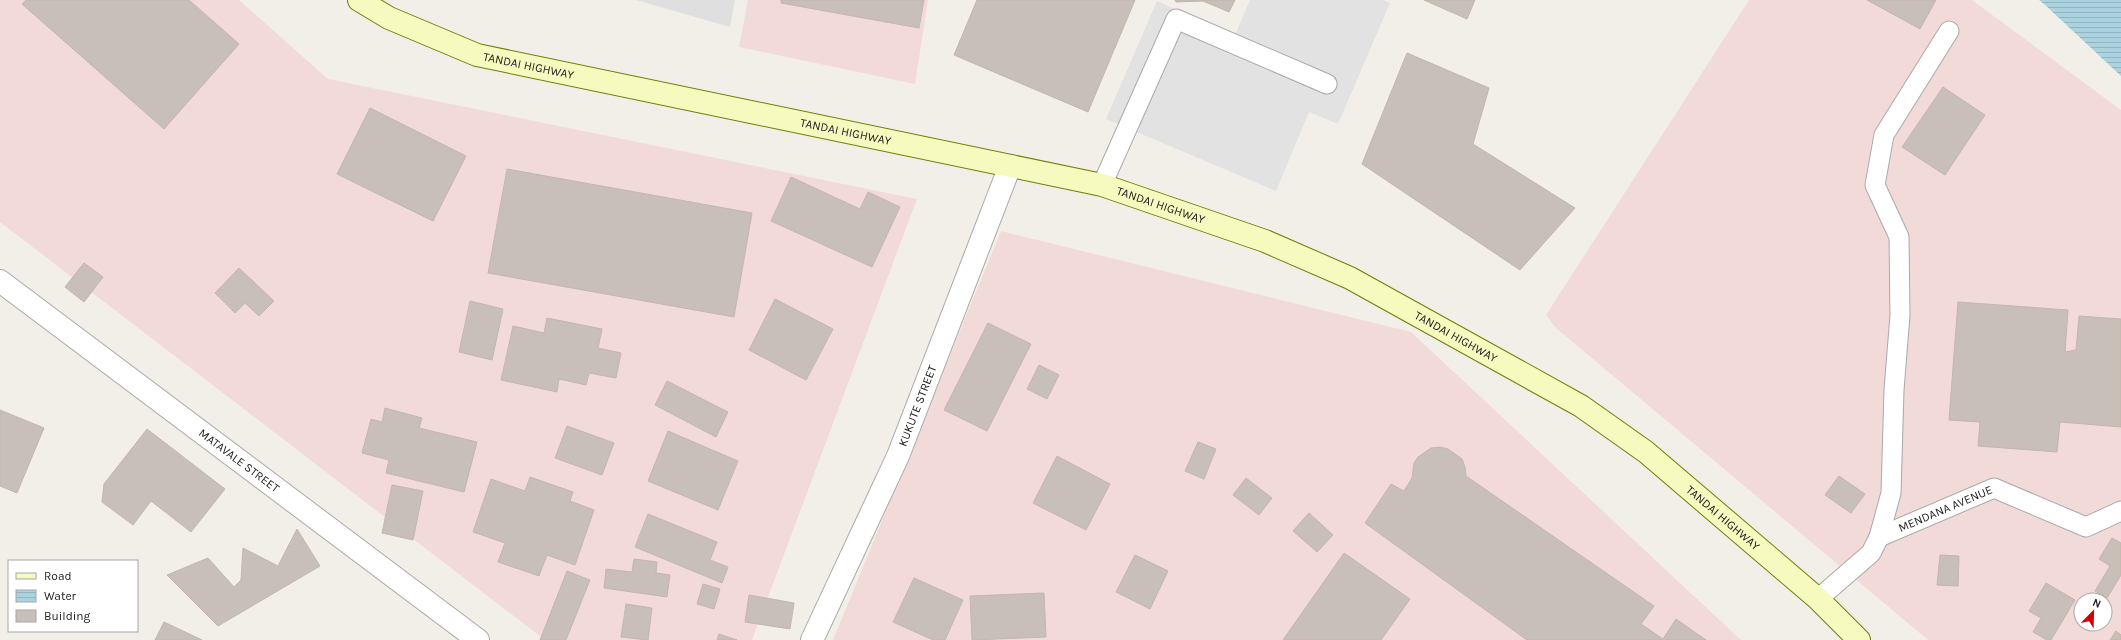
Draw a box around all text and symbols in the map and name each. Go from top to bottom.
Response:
street label: TANDAI HIGHWAY [482,49,576,82]
street label: TANDAI HIGHWAY [799,115,893,148]
street label: TANDAI HIGHWAY [1115,184,1207,227]
street label: TANDAI HIGHWAY [1412,308,1500,365]
street label: KUKUTE STREET [895,363,939,448]
street label: MATAVALE STREET [196,426,282,495]
street label: TANDAI HIGHWAY [1683,483,1763,553]
street label: MENDANA AVENUE [1896,483,1994,535]
legend [8,560,138,632]
text: Road [44,569,72,583]
text: Water [44,589,77,603]
north arrow [2073,592,2113,632]
text: N [2091,596,2103,611]
text: Building [44,609,91,623]

